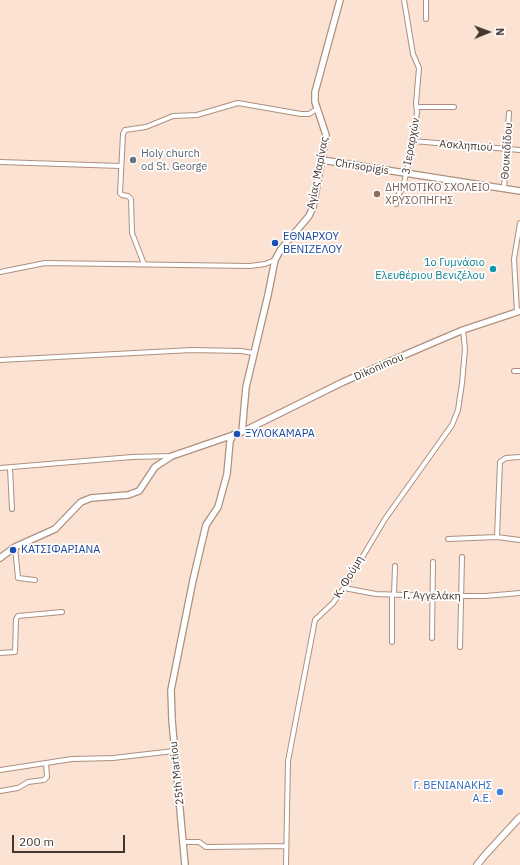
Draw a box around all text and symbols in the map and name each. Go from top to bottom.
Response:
north arrow [468,12,508,52]
text: N [493,28,507,36]
street label: 3 Ιεραρχών [400,117,422,175]
street label: Θουκιδίδου [498,122,516,180]
street label: Αγίας Μαρίνας [305,136,331,210]
street label: Ασκληπιού [439,138,493,154]
place label: Holy church od St. George [141,147,207,173]
marker: Holy church od St. George [128,155,138,165]
street label: Chrisopigis [334,156,390,178]
place label: ΔΗΜΟΤΙΚΟ ΣΧΟΛΕΙΟ ΧΡΥΣΟΠΗΓΗΣ [385,181,490,207]
marker: ΔΗΜΟΤΙΚΟ ΣΧΟΛΕΙΟ ΧΡΥΣΟΠΗΓΗΣ [372,189,382,199]
place label: ΕΘΝΑΡΧΟΥ ΒΕΝΙΖΕΛΟΥ [283,230,342,256]
marker: ΕΘΝΑΡΧΟΥ ΒΕΝΙΖΕΛΟΥ [270,238,280,248]
place label: 1ο Γυμνάσιο Ελευθέριου Βενιζέλου [375,256,485,282]
marker: 1ο Γυμνάσιο Ελευθέριου Βενιζέλου [488,264,498,274]
street label: Dikonimou [352,350,406,384]
place label: ΞΥΛΟΚΑΜΑΡΑ [245,427,315,441]
marker: ΞΥΛΟΚΑΜΑΡΑ [232,429,242,439]
place label: ΚΑΤΣΙΦΑΡΙΑΝΑ [21,543,100,557]
marker: ΚΑΤΣΙΦΑΡΙΑΝΑ [8,545,18,555]
street label: Κ. Φούμη [331,553,367,601]
street label: Γ. Αγγελάκη [403,589,461,603]
street label: 25th Martiou [167,741,187,805]
place label: Γ. ΒΕΝΙΑΝΑΚΗΣ A.E. [414,779,492,805]
marker: Γ. ΒΕΝΙΑΝΑΚΗΣ A.E. [495,787,505,797]
scale bar [14,827,127,853]
text: 200 m [19,834,54,849]

